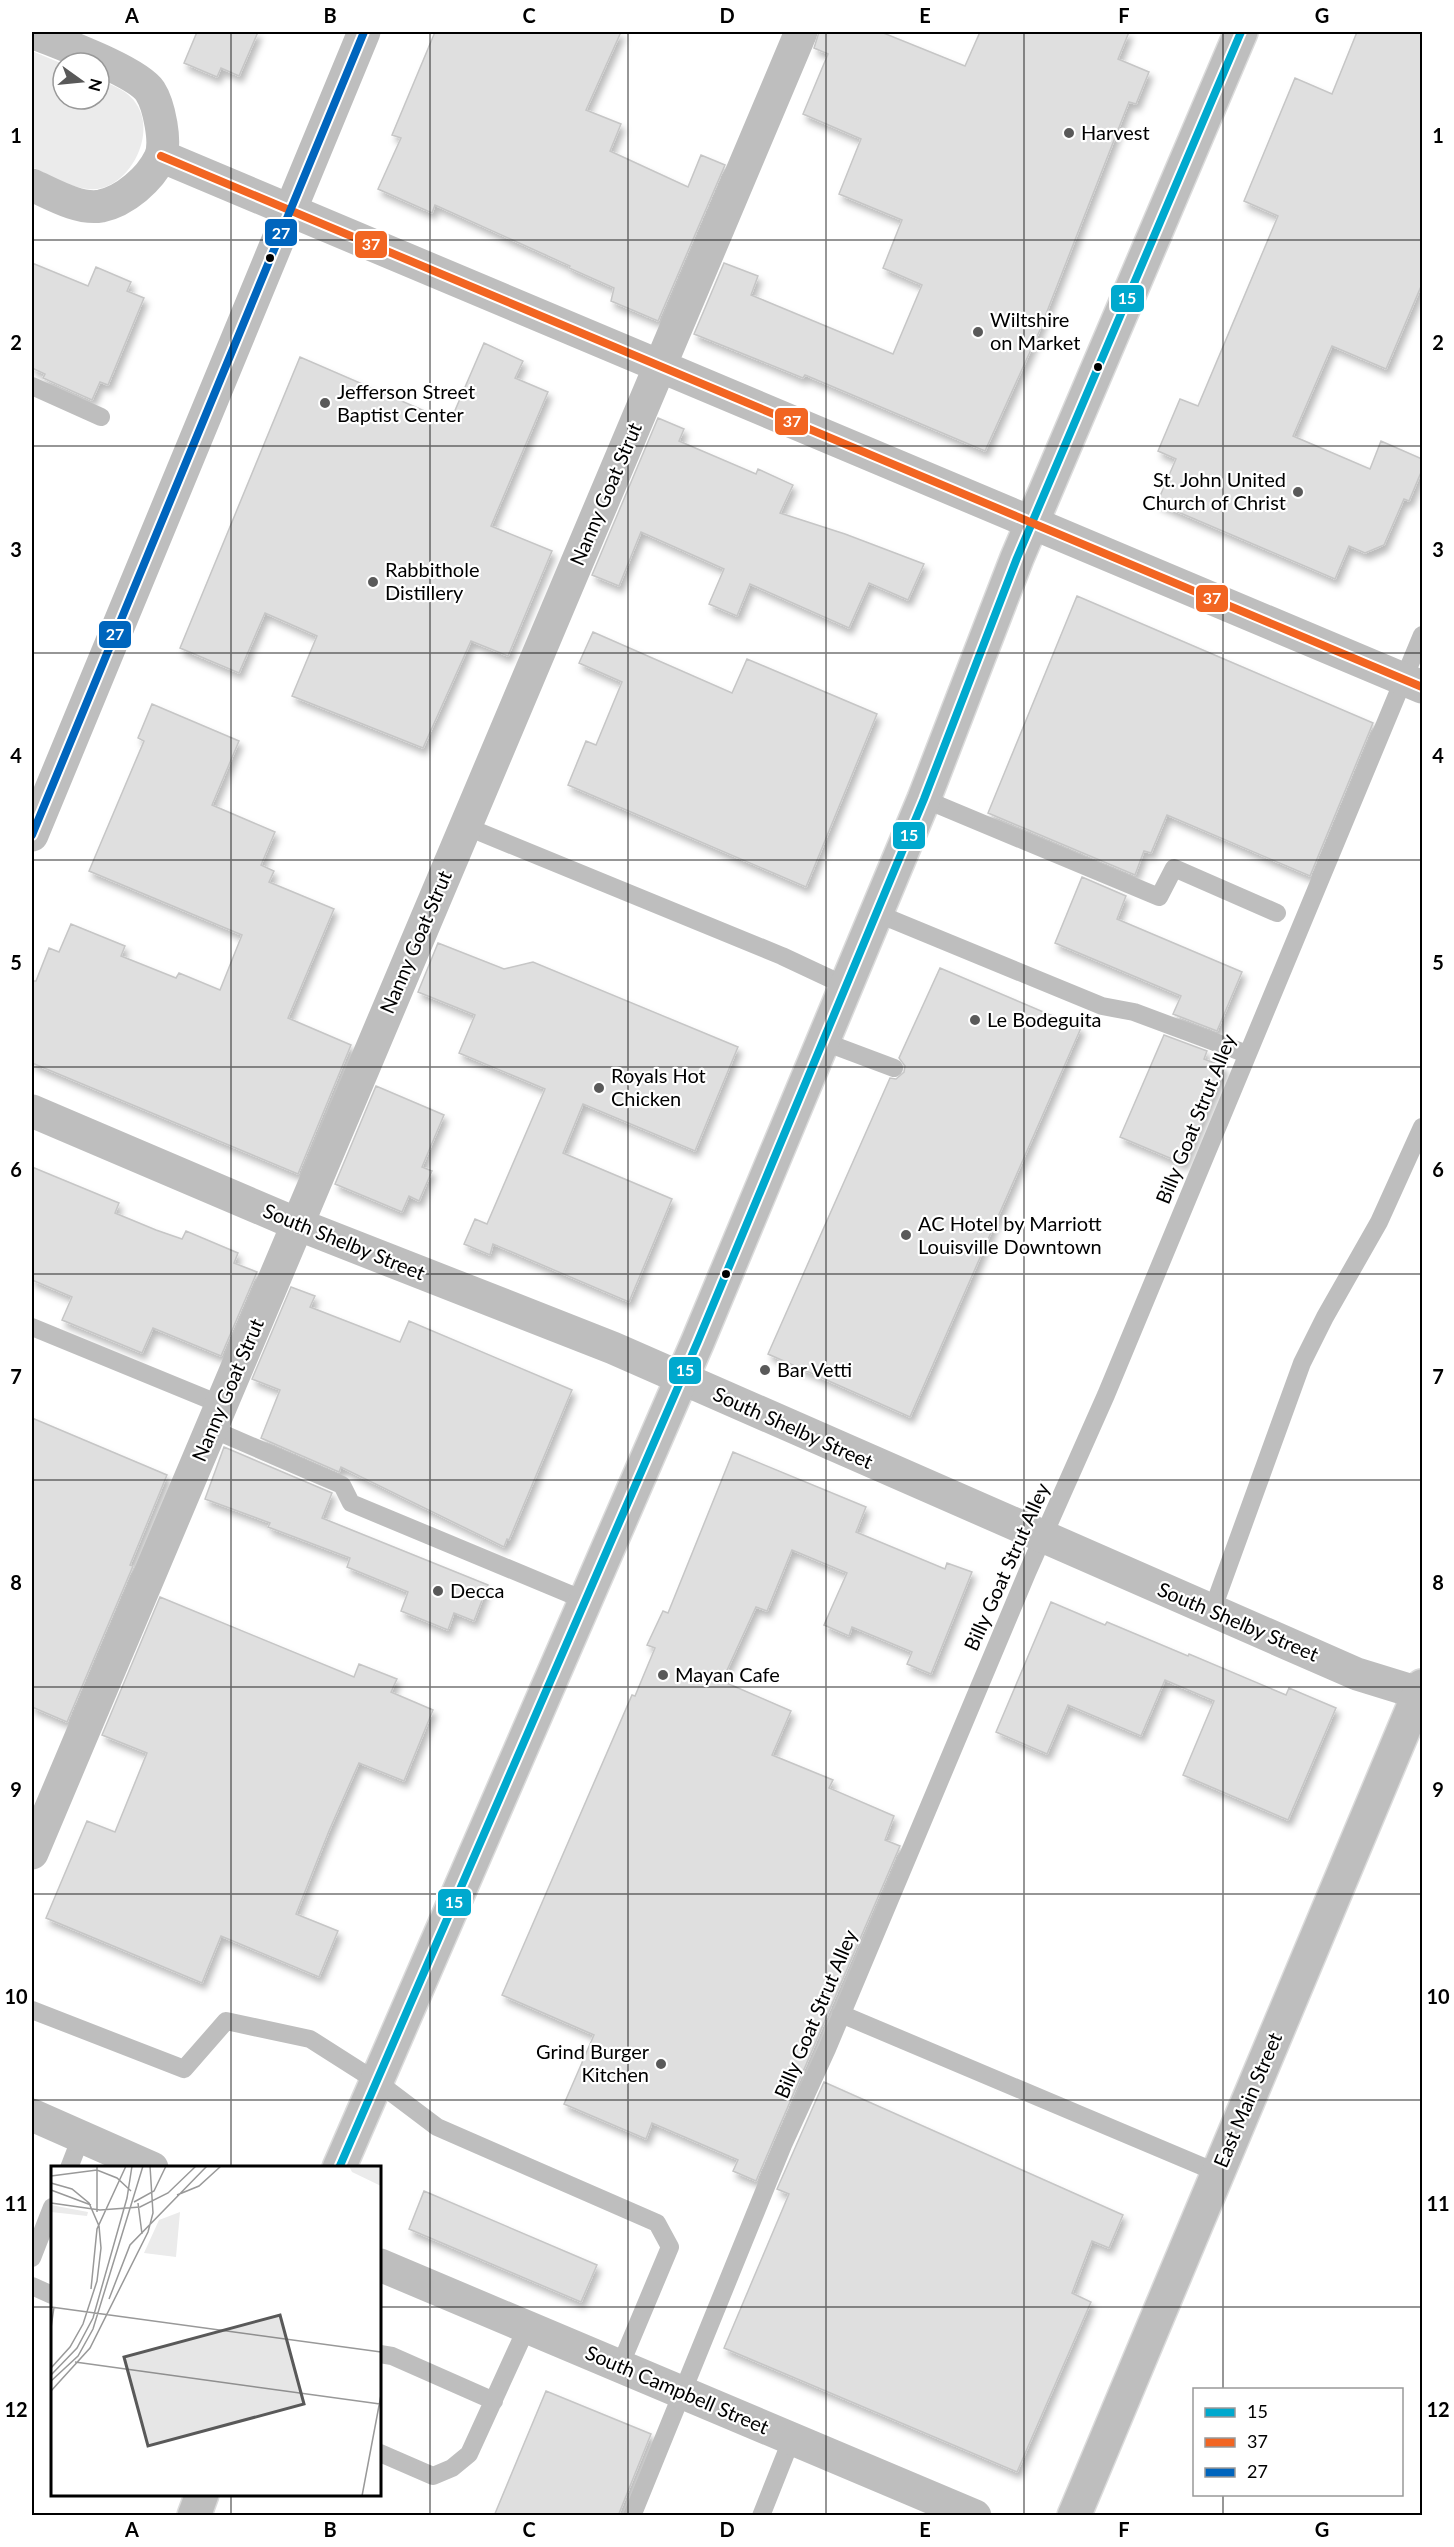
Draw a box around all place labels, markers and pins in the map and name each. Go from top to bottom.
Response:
place label: Harvest [1081,120,1150,144]
marker: Harvest [1062,126,1076,140]
unlabelled marker [264,252,276,264]
place label: Wiltshire on Market [990,307,1080,354]
marker: Wiltshire on Market [971,325,985,339]
unlabelled marker [1092,361,1104,373]
place label: Jefferson Street Baptist Center [337,379,475,426]
marker: Jefferson Street Baptist Center [318,396,332,410]
place label: St. John United Church of Christ [1142,467,1286,514]
marker: St. John United Church of Christ [1291,485,1305,499]
place label: Rabbithole Distillery [385,557,479,604]
marker: Rabbithole Distillery [366,575,380,589]
place label: Le Bodeguita [987,1007,1102,1031]
marker: Le Bodeguita [968,1013,982,1027]
place label: Royals Hot Chicken [611,1063,706,1110]
marker: Royals Hot Chicken [592,1081,606,1095]
place label: AC Hotel by Marriott Louisville Downtown [918,1211,1102,1258]
marker: AC Hotel by Marriott Louisville Downtown [899,1228,913,1242]
unlabelled marker [720,1268,732,1280]
place label: Bar Vetti [777,1357,852,1381]
marker: Bar Vetti [758,1363,772,1377]
place label: Decca [450,1578,505,1602]
marker: Decca [431,1584,445,1598]
place label: Mayan Cafe [675,1662,780,1686]
marker: Mayan Cafe [656,1668,670,1682]
place label: Grind Burger Kitchen [536,2039,650,2086]
marker: Grind Burger Kitchen [654,2057,668,2071]

